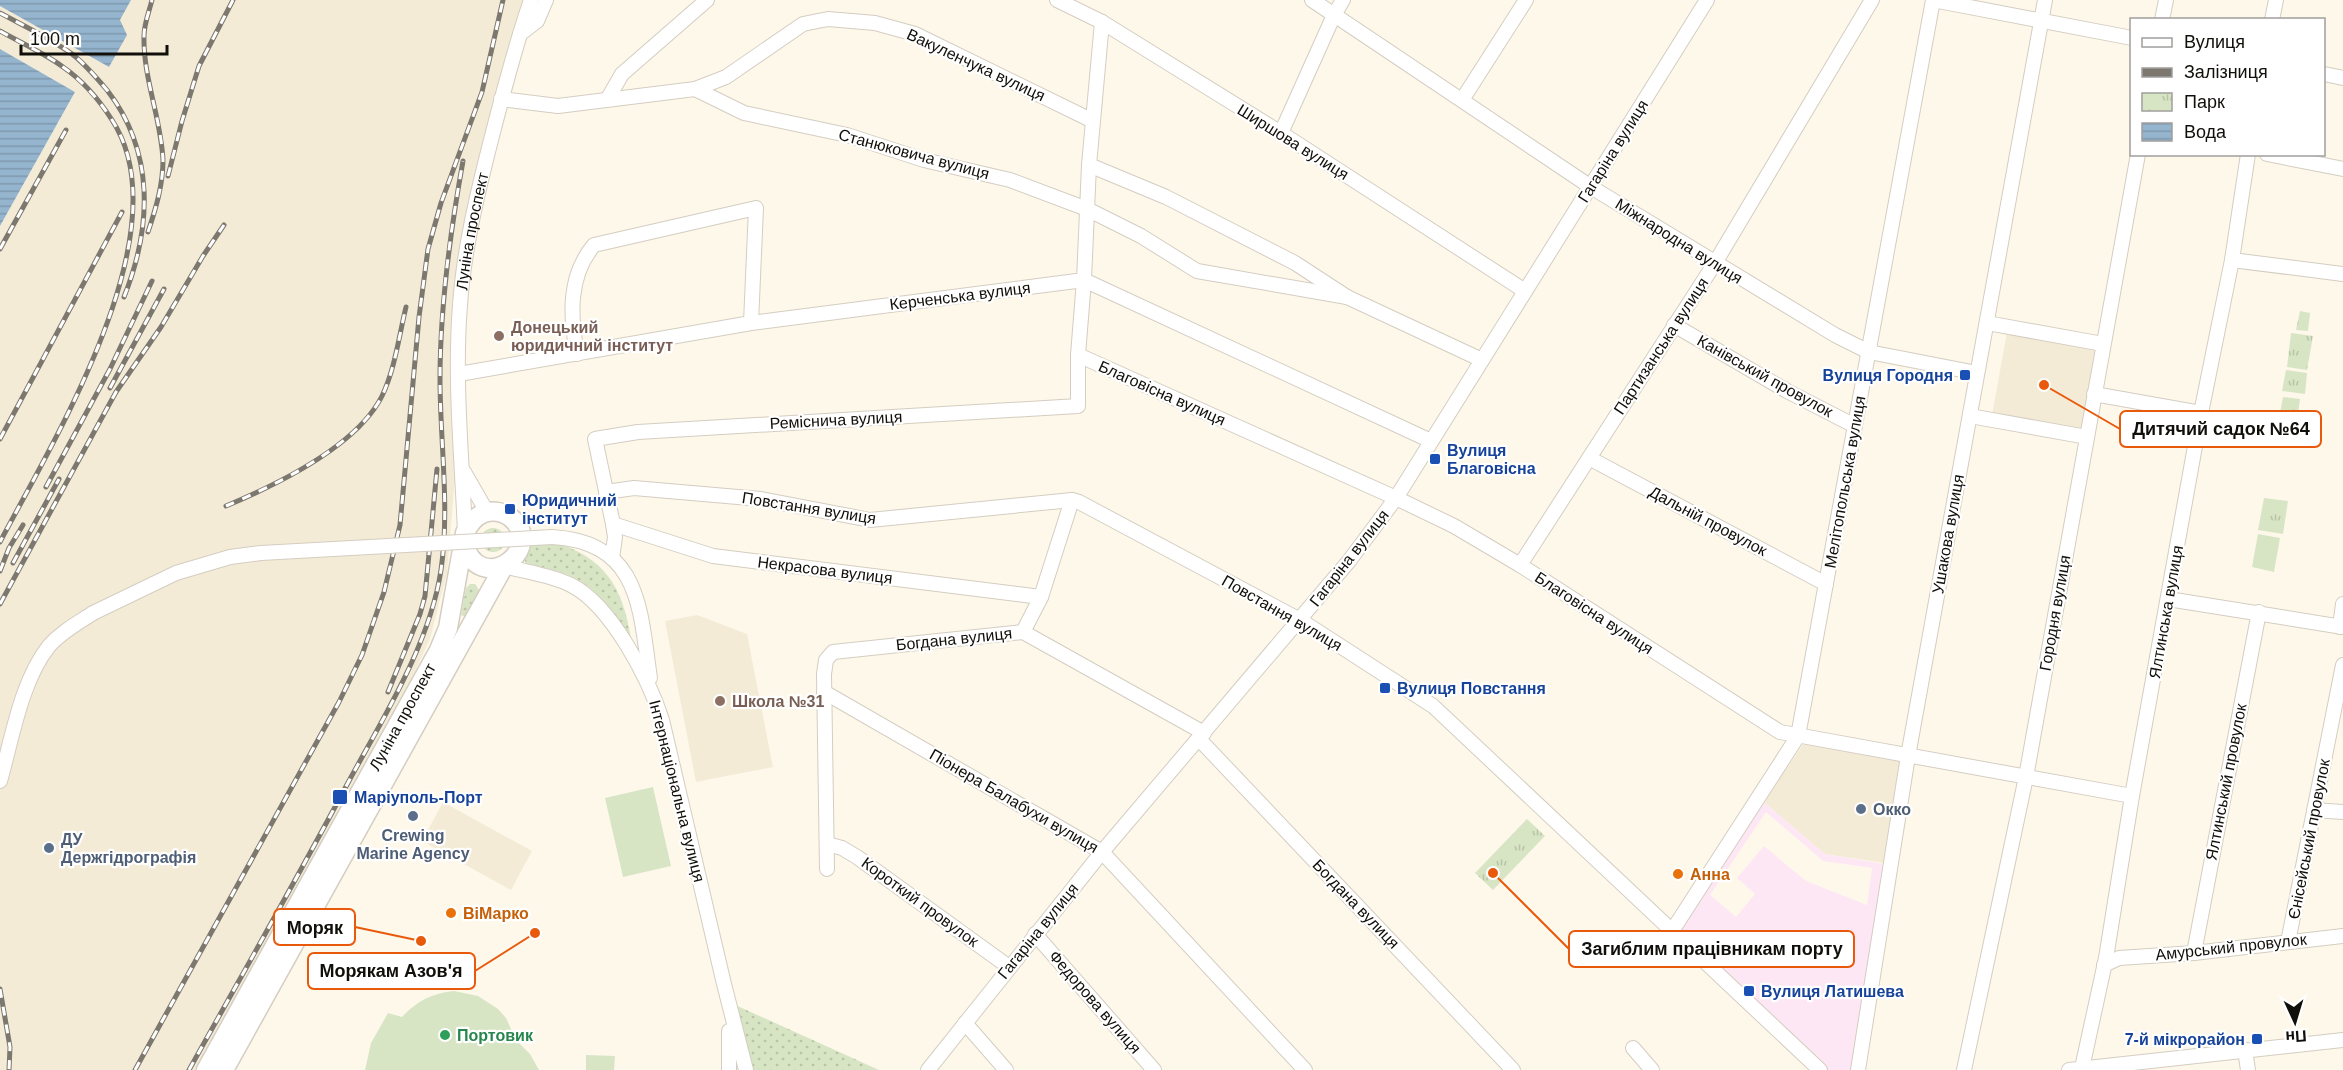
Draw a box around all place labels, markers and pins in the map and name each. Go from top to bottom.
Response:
place label: Донецький юридичний інститут [511,319,673,354]
marker: Донецький юридичний інститут [492,329,506,343]
place label: Вулиця Городня [1823,367,1953,384]
marker: Вулиця Городня [1958,368,1972,382]
callout: Дитячий садок №64 [2120,411,2321,447]
place label: Вулиця Благовісна [1447,442,1536,477]
marker: Вулиця Благовісна [1428,452,1442,466]
place label: Юридичний інститут [522,492,617,527]
marker: Юридичний інститут [503,502,517,516]
place label: Вулиця Повстання [1397,680,1546,697]
marker: Вулиця Повстання [1378,681,1392,695]
place label: Школа №31 [732,693,824,710]
marker: Школа №31 [713,694,727,708]
marker: Маріуполь-Порт [331,788,349,806]
place label: Маріуполь-Порт [354,789,483,806]
place label: Окко [1873,801,1911,818]
marker: Окко [1854,802,1868,816]
marker: Crewing Marine Agency [406,809,420,823]
place label: Crewing Marine Agency [356,827,470,862]
place label: ДУ Держгідрографія [61,831,196,866]
marker: ДУ Держгідрографія [42,841,56,855]
place label: Анна [1690,866,1730,883]
marker: Анна [1671,867,1685,881]
place label: ВіМарко [463,905,529,922]
marker: ВіМарко [444,906,458,920]
callout: Моряк [274,909,355,945]
callout: Загиблим працівникам порту [1569,931,1854,967]
callout: Морякам Азов'я [308,953,475,989]
place label: Вулиця Латишева [1761,983,1904,1000]
marker: Вулиця Латишева [1742,984,1756,998]
place label: Портовик [457,1027,534,1044]
marker: Портовик [438,1028,452,1042]
place label: 7-й мікрорайон [2125,1031,2245,1048]
marker: 7-й мікрорайон [2250,1032,2264,1046]

